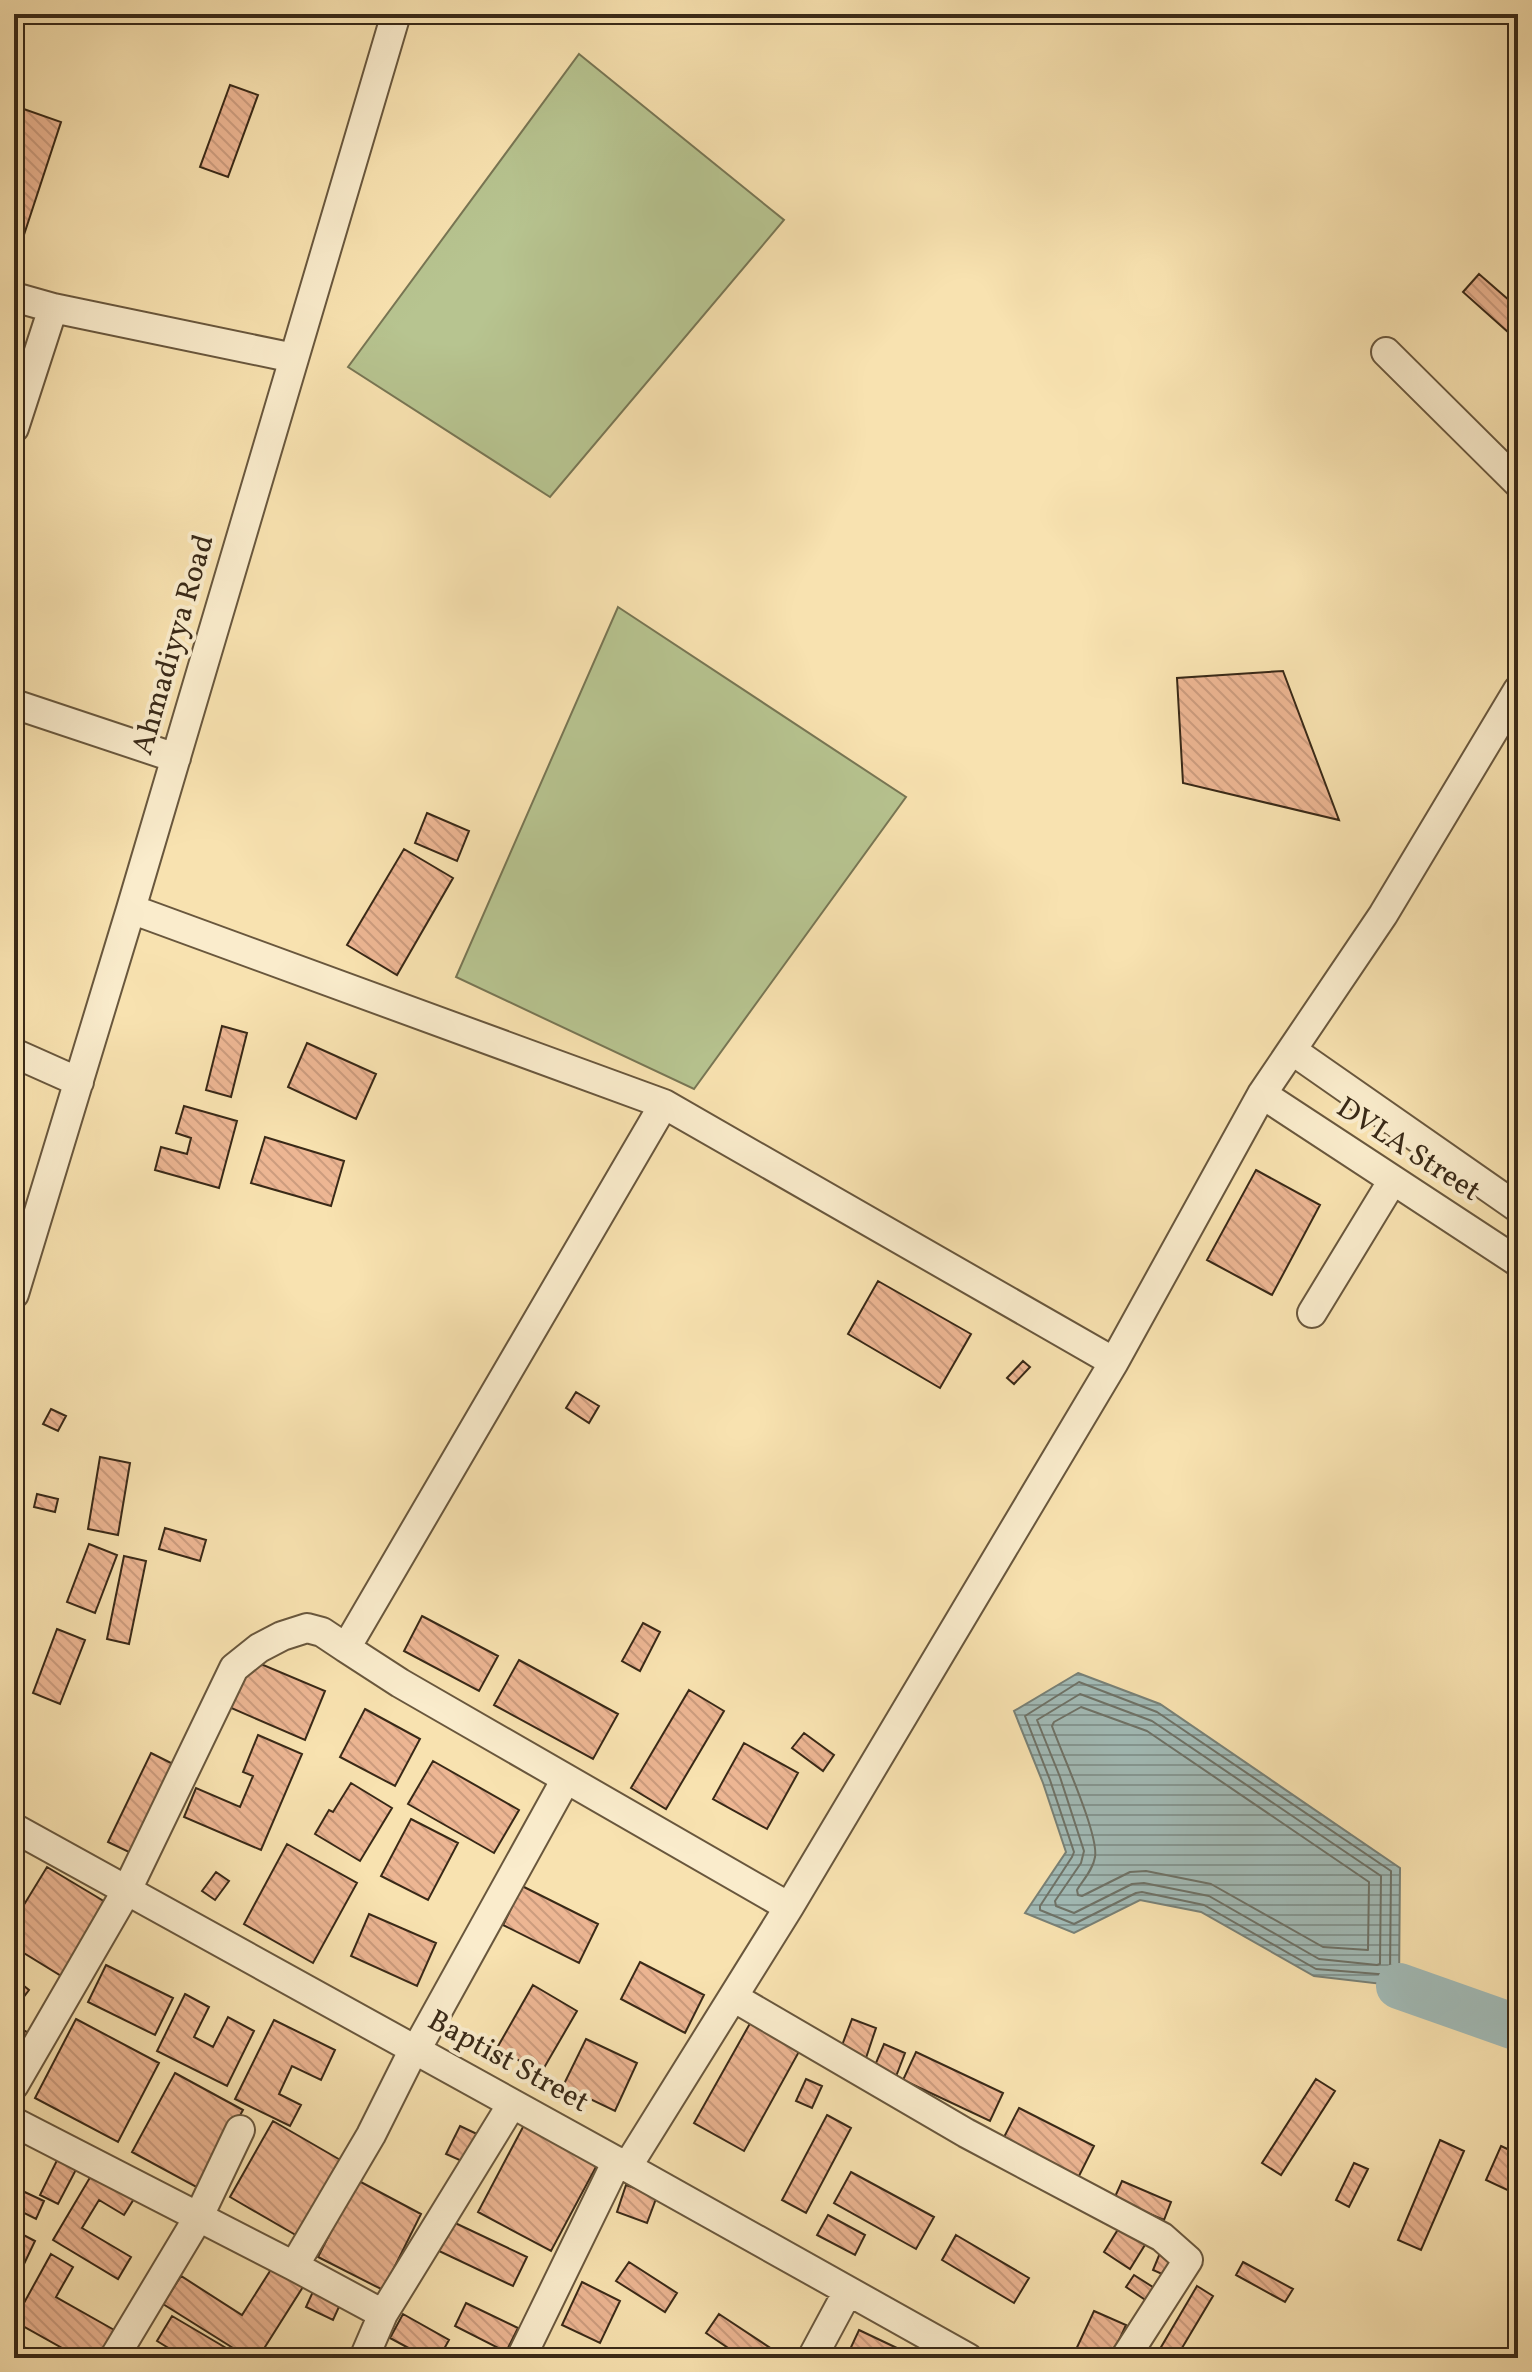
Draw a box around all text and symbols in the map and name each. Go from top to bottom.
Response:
street label: Ahmadiyya Road [122,530,226,760]
street label: DVLA Street [1328,1088,1488,1212]
street label: Baptist Street [420,2000,596,2124]

